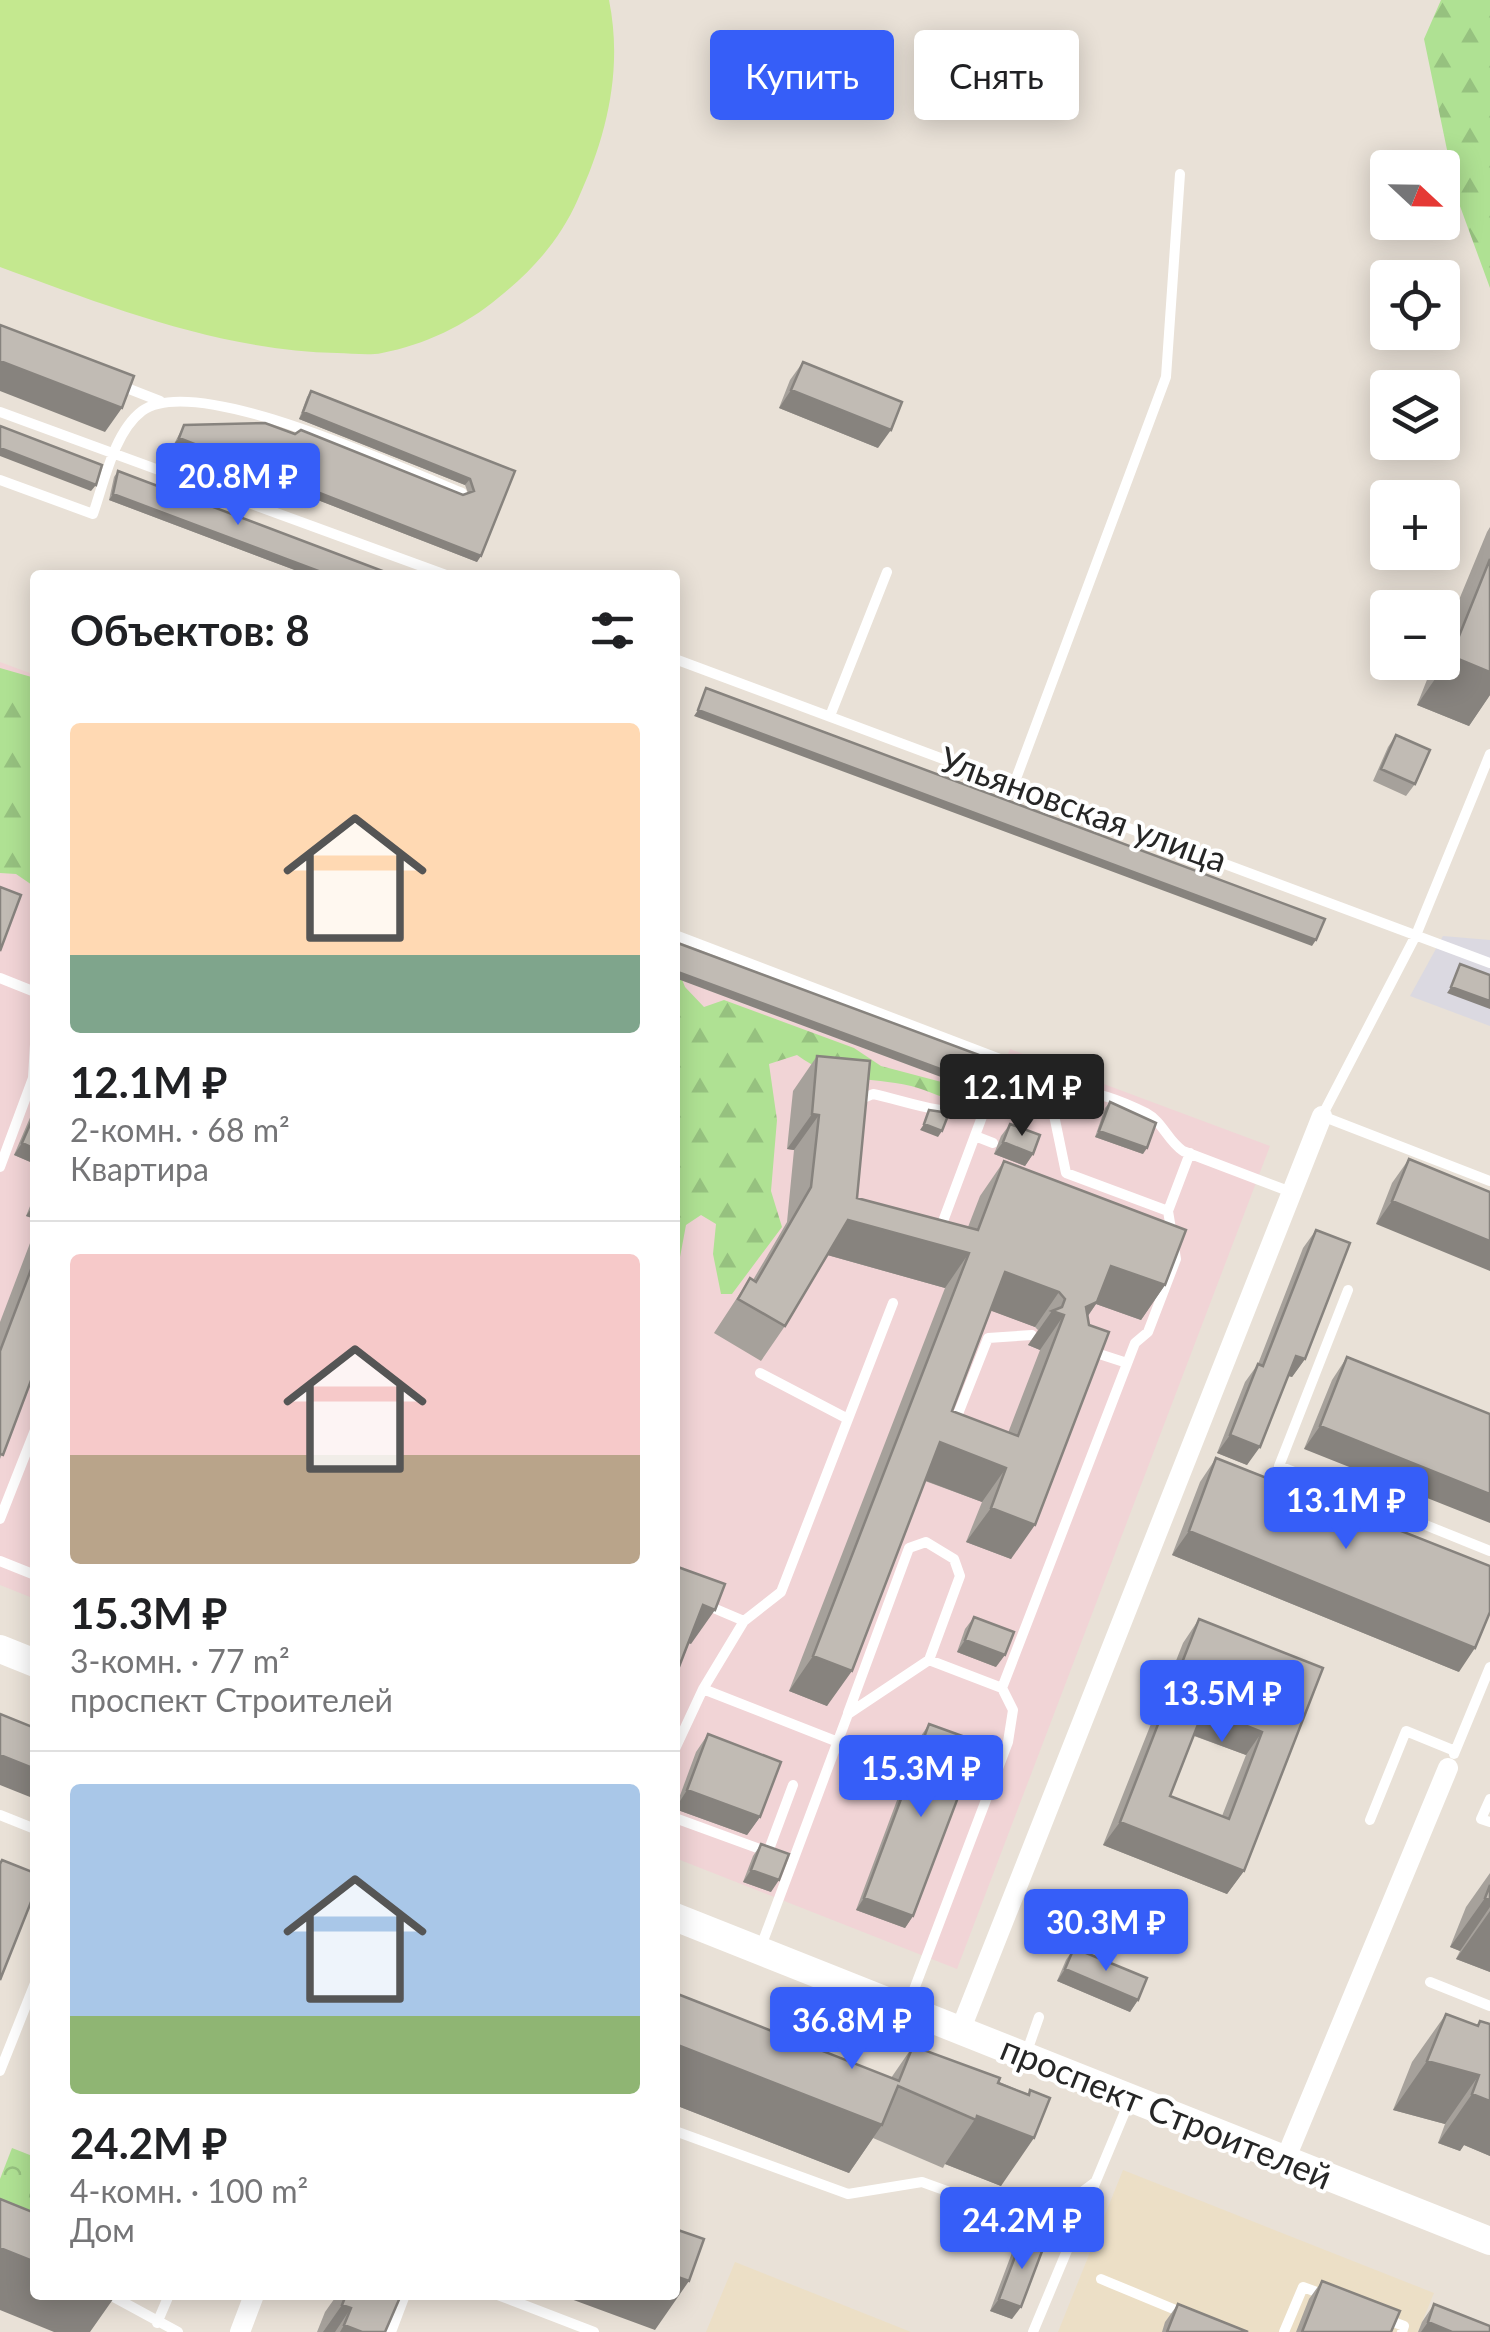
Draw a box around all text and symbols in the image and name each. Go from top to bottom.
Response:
chip: Купить [710,30,894,120]
chip: Снять [914,30,1079,120]
north arrow [1370,150,1460,240]
map controls [1370,150,1460,680]
button: locate [1370,260,1460,350]
button: layers [1370,370,1460,460]
pin: 20.8M ₽ [146,443,330,528]
text: 20.8M ₽ [178,456,298,495]
button: + [1370,480,1460,570]
button: − [1370,590,1460,680]
icon: filters [585,603,640,658]
text: Объектов: 8 [70,605,310,655]
street label: Ульяновская улица [934,737,1233,880]
icon: home [265,788,445,968]
pin: 12.1M ₽ [930,1054,1114,1139]
text: 12.1M ₽ [70,1057,227,1107]
text: 12.1M ₽ [962,1067,1082,1106]
text: 2-комн. · 68 m² [70,1110,290,1149]
text: Квартира [70,1149,209,1188]
icon: home [265,1319,445,1499]
pin: 13.1M ₽ [1254,1467,1438,1552]
text: 13.1M ₽ [1286,1480,1406,1519]
text: 15.3M ₽ [70,1588,227,1638]
text: 3-комн. · 77 m² [70,1641,290,1680]
pin: 13.5M ₽ [1130,1660,1314,1745]
text: 13.5M ₽ [1162,1673,1282,1712]
text: проспект Строителей [70,1680,393,1719]
pin: 15.3M ₽ [829,1735,1013,1820]
text: 15.3M ₽ [861,1748,981,1787]
icon: home [265,1849,445,2029]
pin: 30.3M ₽ [1014,1889,1198,1974]
text: 30.3M ₽ [1046,1902,1166,1941]
pin: 36.8M ₽ [760,1987,944,2072]
text: 36.8M ₽ [792,2000,912,2039]
street label: проспект Строителей [995,2026,1338,2197]
text: 24.2M ₽ [70,2118,227,2168]
text: 4-комн. · 100 m² [70,2171,308,2210]
pin: 24.2M ₽ [930,2187,1114,2272]
text: 24.2M ₽ [962,2200,1082,2239]
text: Дом [70,2210,135,2249]

